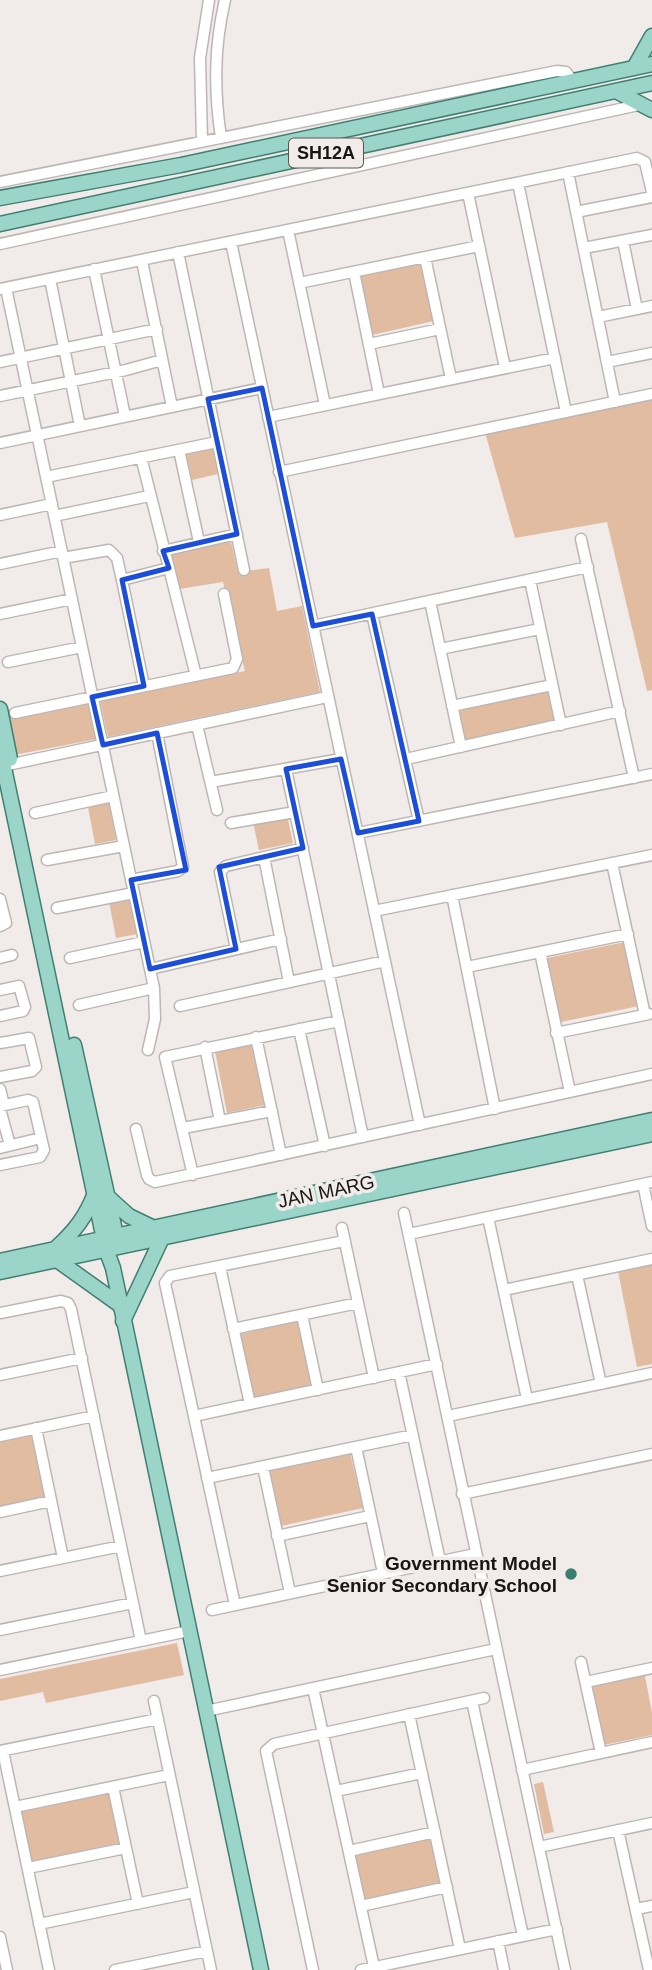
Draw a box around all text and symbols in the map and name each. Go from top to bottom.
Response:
road number: SH12A [289,138,363,168]
street label: JAN MARG [276,1171,376,1212]
place label: Government Model Senior Secondary School [327,1553,557,1596]
marker: Government Model Senior Secondary School [563,1566,579,1582]

